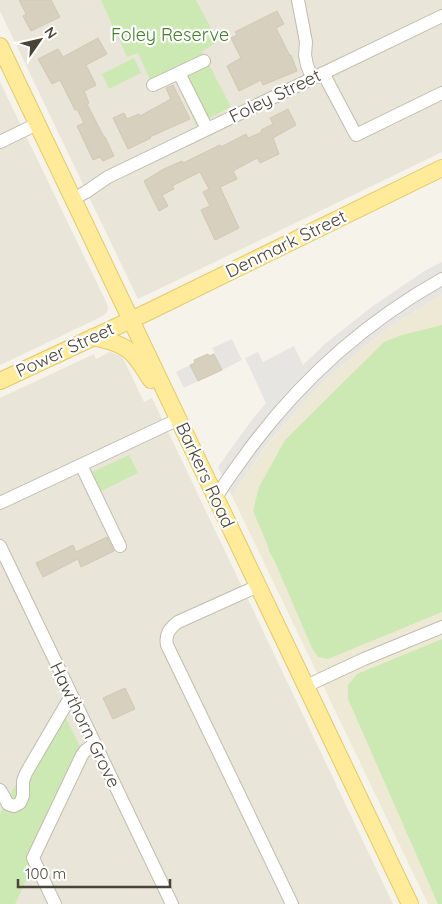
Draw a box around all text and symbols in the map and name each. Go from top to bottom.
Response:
north arrow [15,15,65,65]
text: N [40,23,61,42]
park label: Foley Reserve [111,23,229,46]
street label: Foley Street [225,63,324,128]
street label: Denmark Street [222,204,350,283]
street label: Power Street [12,317,118,382]
street label: Barkers Road [171,418,240,531]
street label: Hawthorn Grove [45,658,126,791]
scale bar [18,856,170,888]
text: 100 m [25,864,66,883]

